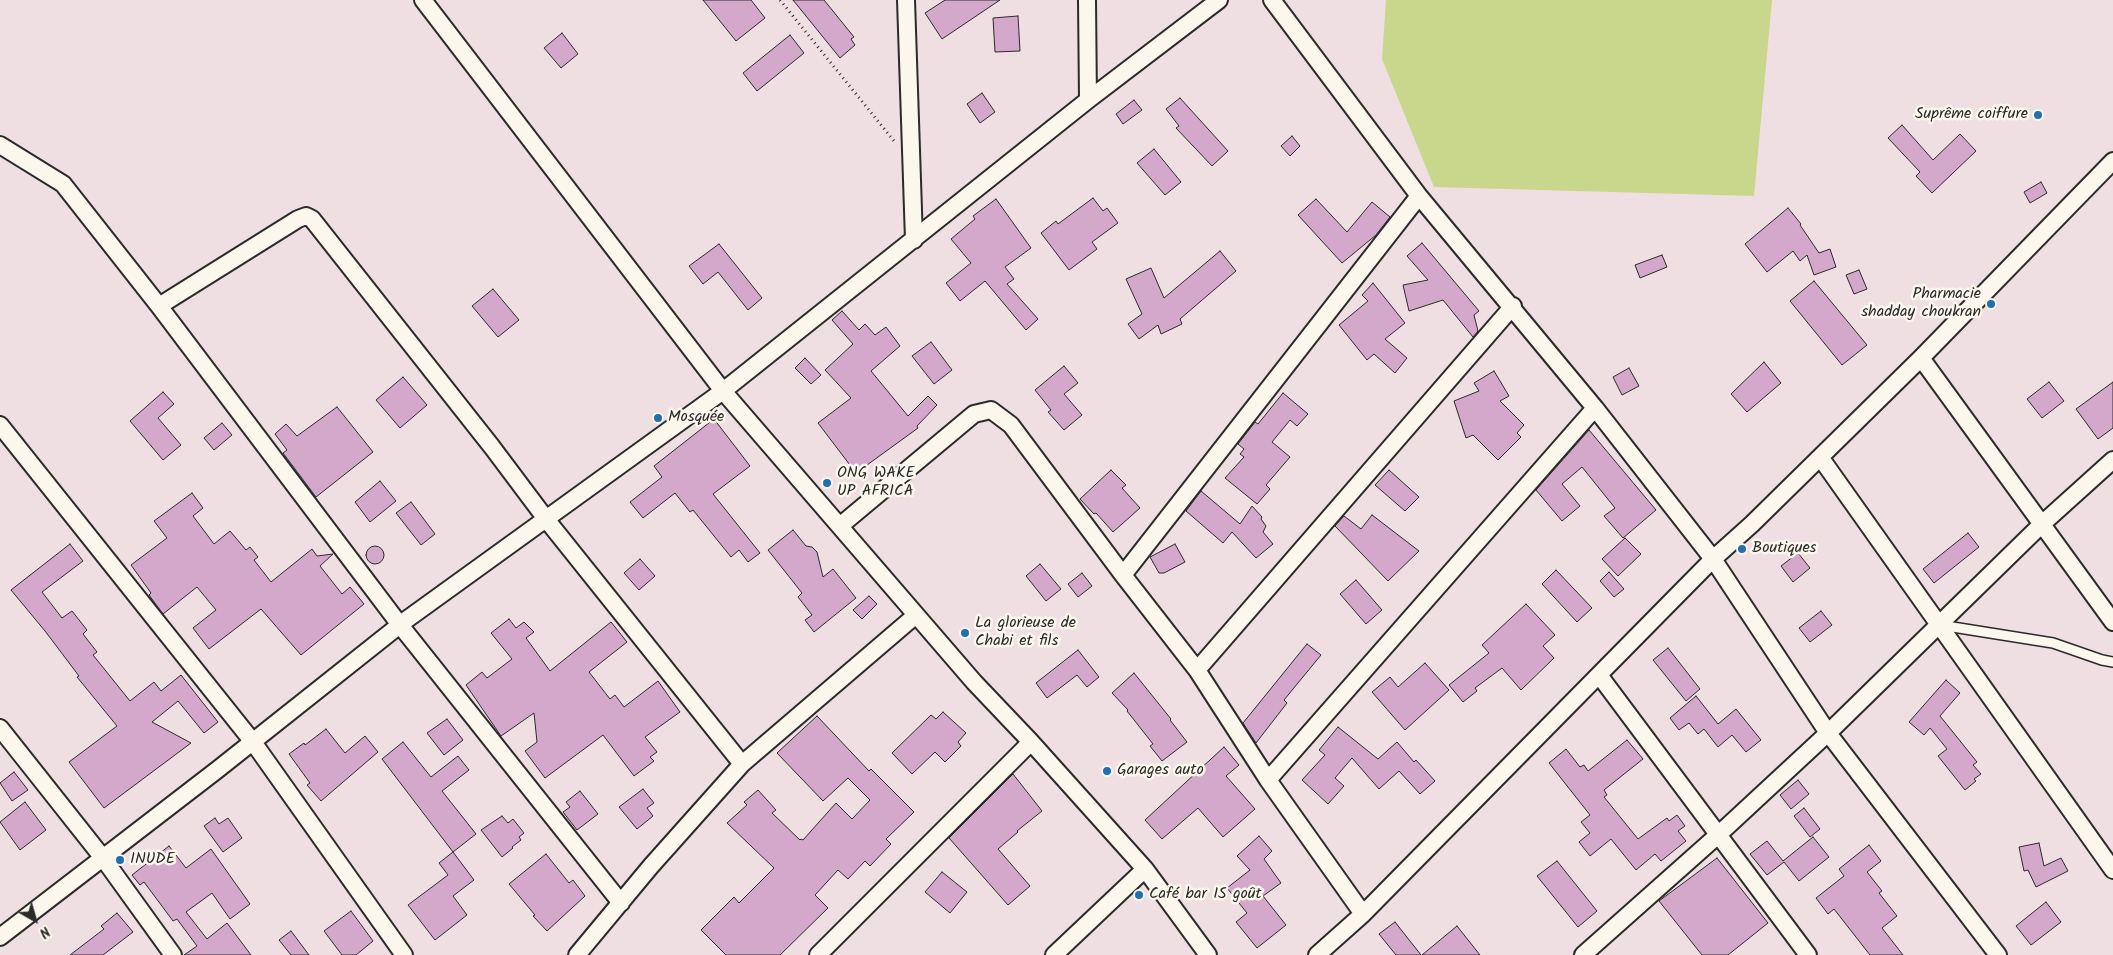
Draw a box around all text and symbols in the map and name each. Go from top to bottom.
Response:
place label: Suprême coiffure [1915,105,2028,125]
marker: Suprême coiffure [2032,109,2044,121]
place label: Pharmacie shadday choukran [1861,285,1981,323]
marker: Pharmacie shadday choukran [1985,298,1997,310]
place label: Mosquée [668,408,724,428]
marker: Mosquée [652,412,664,424]
place label: ONG WAKE UP AFRICA [837,464,915,502]
marker: ONG WAKE UP AFRICA [821,477,833,489]
place label: Boutiques [1752,539,1816,559]
marker: Boutiques [1736,543,1748,555]
place label: La glorieuse de Chabi et fils [975,614,1076,652]
marker: La glorieuse de Chabi et fils [959,627,971,639]
place label: Garages auto [1117,761,1204,781]
marker: Garages auto [1101,765,1113,777]
place label: INUDE [130,850,175,870]
marker: INUDE [114,854,126,866]
place label: Café bar IS goût [1149,885,1262,905]
marker: Café bar IS goût [1133,889,1145,901]
north arrow [10,895,60,945]
text: N [34,920,54,943]

